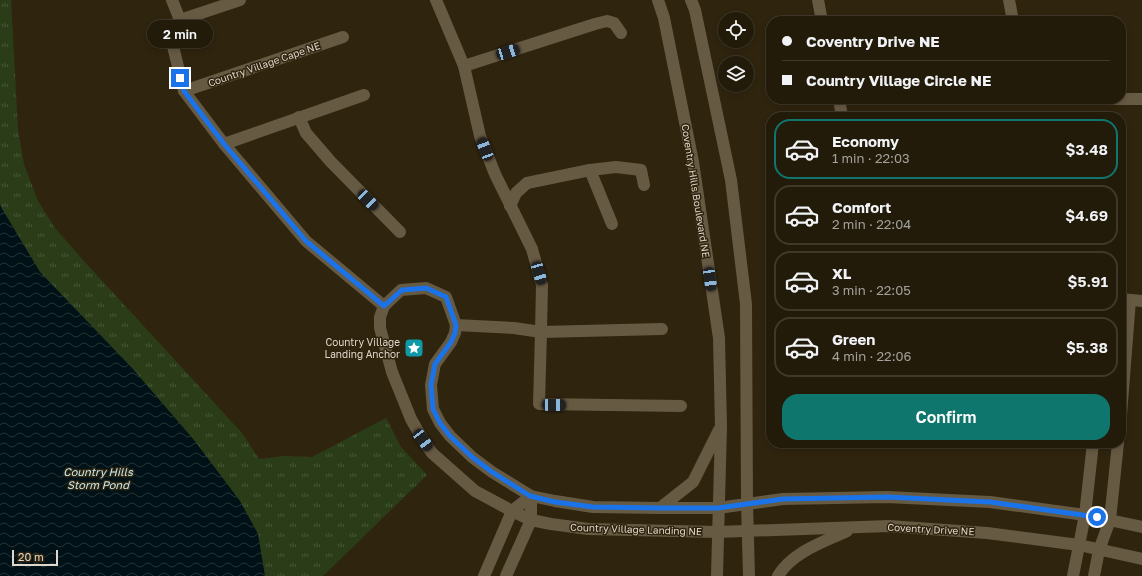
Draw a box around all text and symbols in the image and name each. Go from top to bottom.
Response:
map controls [718,12,754,92]
button: locate [718,12,754,48]
callout: 2 min [147,20,213,48]
text: 2 min [163,26,197,42]
text: Coventry Drive NE [806,32,940,50]
street label: Country Village Cape NE [206,39,322,89]
car [495,43,521,61]
button: layers [718,56,754,92]
route end [171,69,189,87]
text: Country Village Circle NE [806,71,991,89]
street label: Coventry Hills Boulevard NE [679,123,713,259]
icon: car [784,131,820,167]
text: Economy [832,132,899,150]
car [475,136,495,162]
text: $3.48 [1066,140,1108,158]
text: 1 min · 22:03 [832,150,910,166]
car [355,187,381,213]
icon: car [784,197,820,233]
text: Comfort [832,198,891,216]
text: $4.69 [1065,206,1108,224]
text: 2 min · 22:04 [832,216,911,232]
car [530,260,548,286]
icon: car [784,263,820,299]
text: XL [832,264,851,282]
car [702,266,718,292]
text: $5.91 [1068,272,1108,290]
text: 3 min · 22:05 [832,282,911,298]
icon: car [784,329,820,365]
text: Green [832,330,875,348]
place label: Country Village Landing Anchor [324,336,400,360]
place icon: Country Village Landing Anchor [403,337,425,359]
text: $5.38 [1066,338,1108,356]
text: 4 min · 22:06 [832,348,911,364]
button: Confirm [782,394,1110,440]
car [542,399,566,411]
car [411,427,435,453]
water label: Country Hills Storm Pond [63,465,134,491]
route start [1088,508,1106,526]
street label: Country Village Landing NE [570,521,702,537]
street label: Coventry Drive NE [887,521,975,537]
scale bar [12,548,58,567]
text: 20 m [18,550,44,563]

